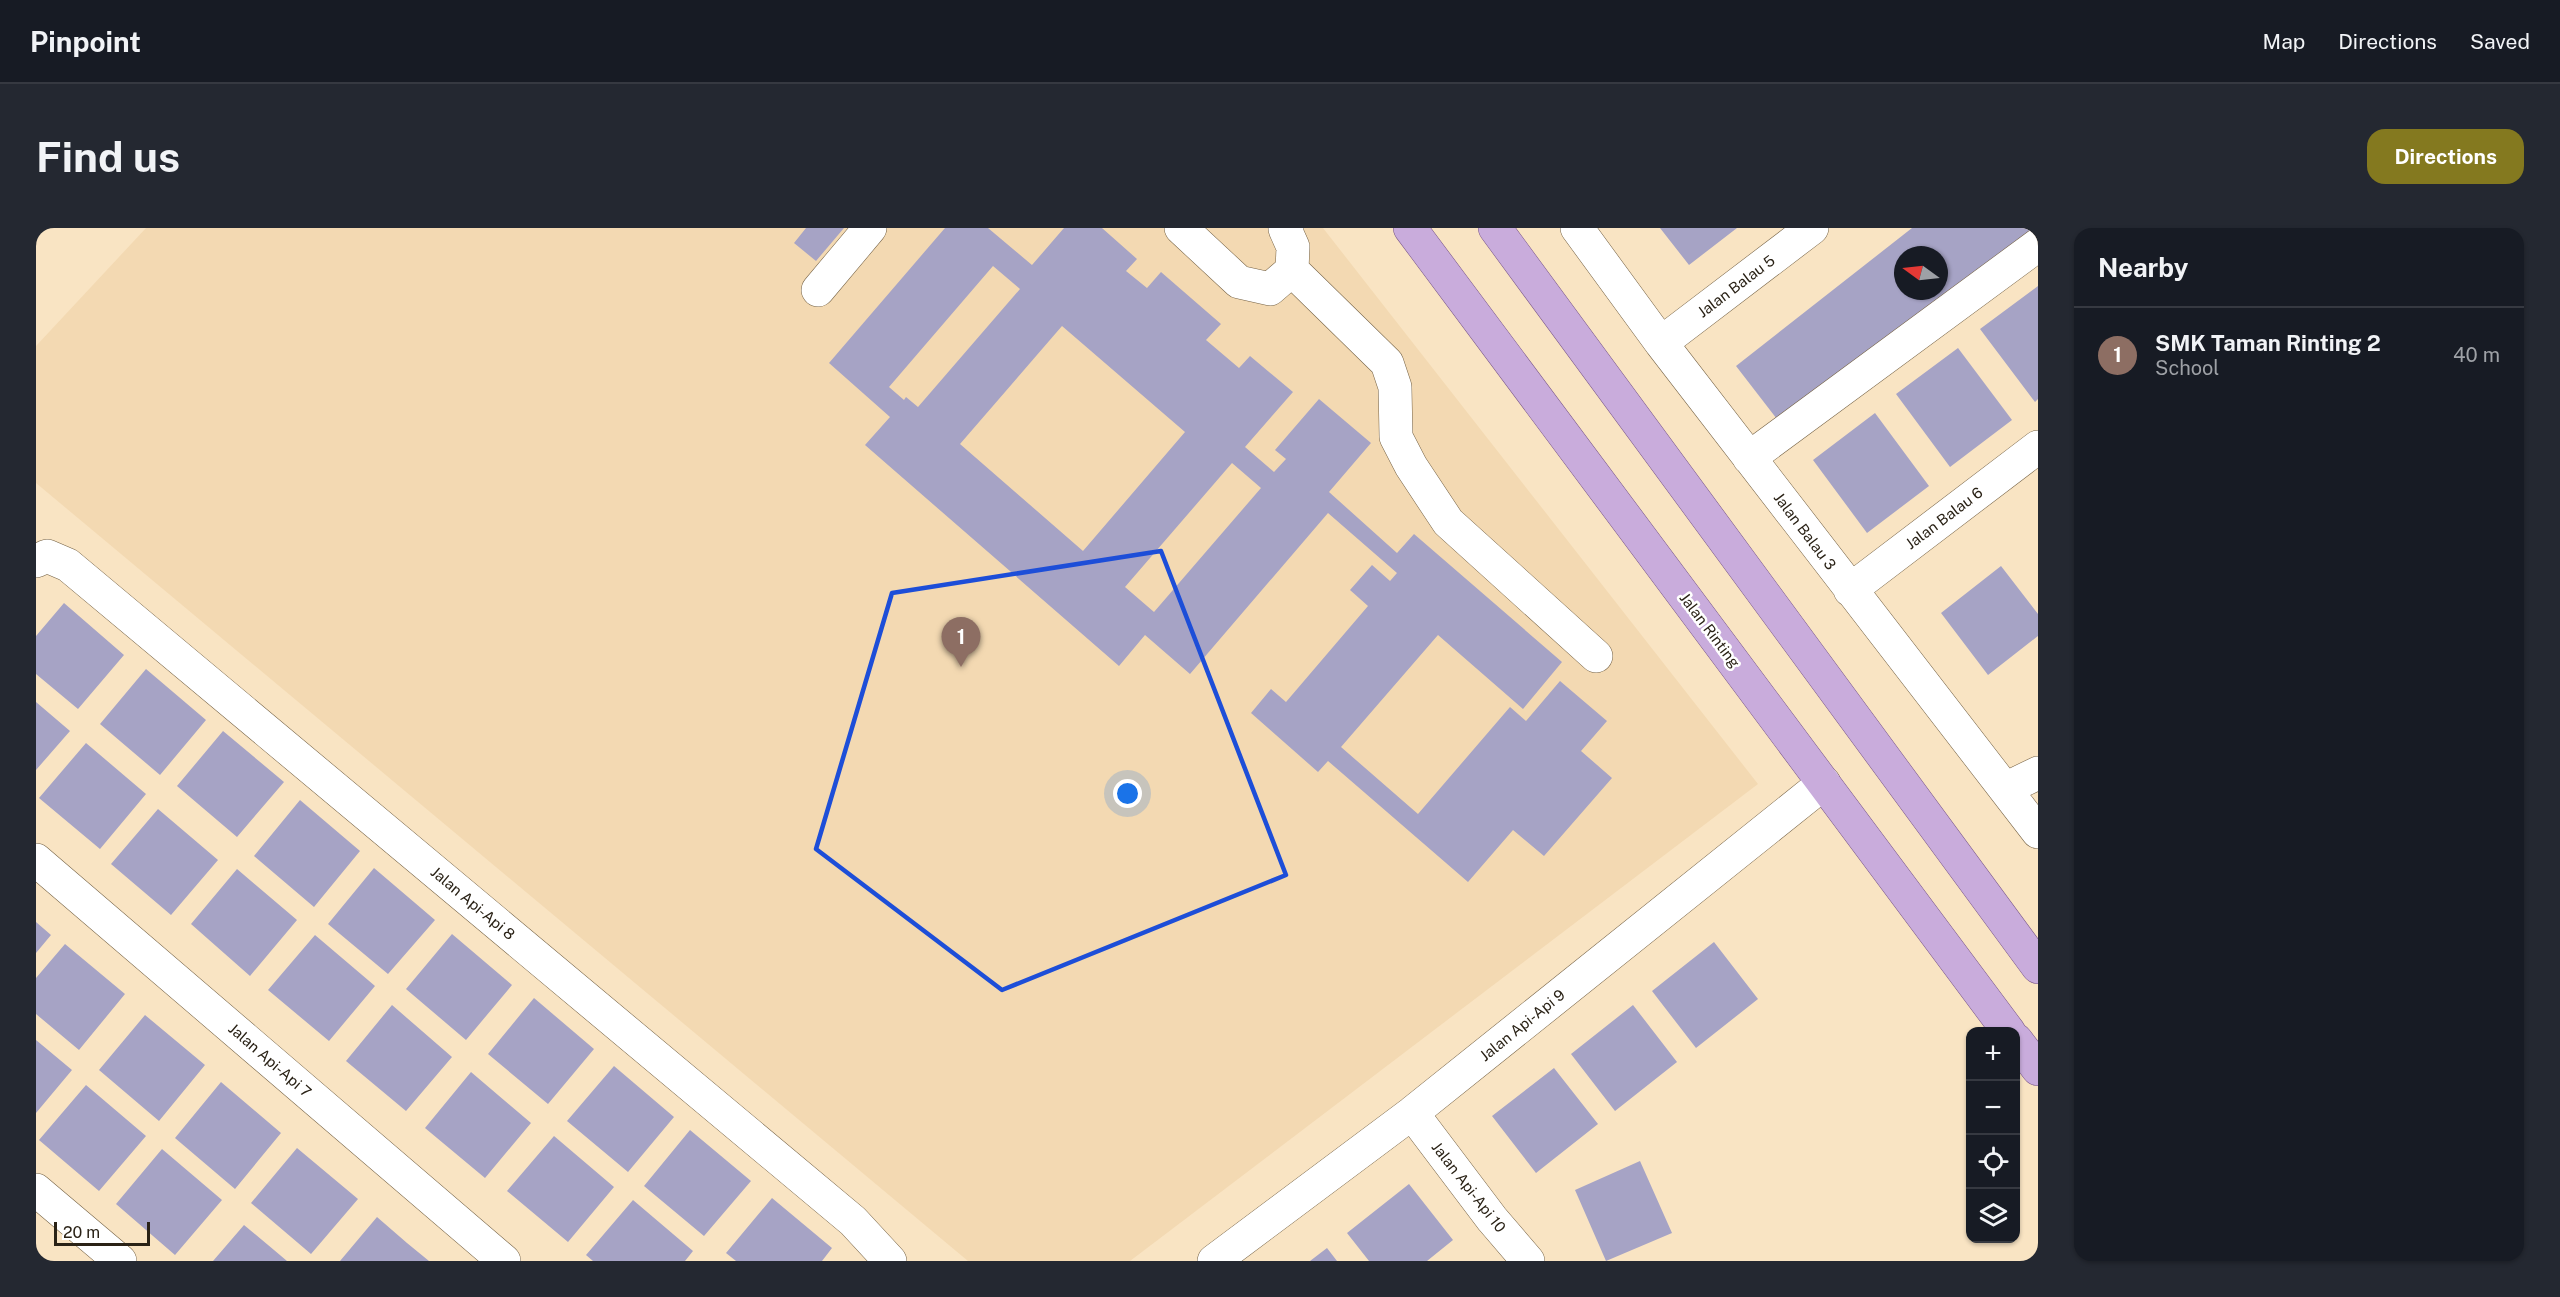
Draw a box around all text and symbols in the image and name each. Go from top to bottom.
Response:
text: Pinpoint [30,25,141,58]
text: Map [2263,29,2305,54]
text: Directions [2338,29,2437,54]
text: Saved [2470,29,2530,54]
button: Directions [2367,129,2524,184]
text: Find us [36,132,180,181]
north arrow [1894,246,1948,300]
street label: Jalan Balau 5 [1694,251,1778,321]
text: Nearby [2098,252,2188,283]
text: SMK Taman Rinting 2 [2155,330,2381,356]
text: 1 [2113,343,2122,367]
text: 40 m [2453,343,2500,367]
text: School [2155,356,2219,380]
street label: Jalan Balau 6 [1902,484,1986,552]
street label: Jalan Balau 3 [1770,489,1840,573]
street label: Jalan Rinting [1676,589,1744,671]
pin: 1 [942,618,980,667]
your location [1113,779,1142,808]
street label: Jalan Api-Api 8 [428,863,518,943]
street label: Jalan Api-Api 9 [1476,986,1568,1064]
street label: Jalan Api-Api 7 [225,1020,315,1100]
map controls [1966,1027,2020,1243]
button: + [1966,1027,2020,1081]
button: − [1966,1081,2020,1135]
button: locate [1966,1135,2020,1189]
street label: Jalan Api-Api 10 [1428,1138,1510,1236]
button: layers [1966,1189,2020,1243]
scale bar [54,1219,150,1246]
text: 20 m [63,1223,100,1242]

